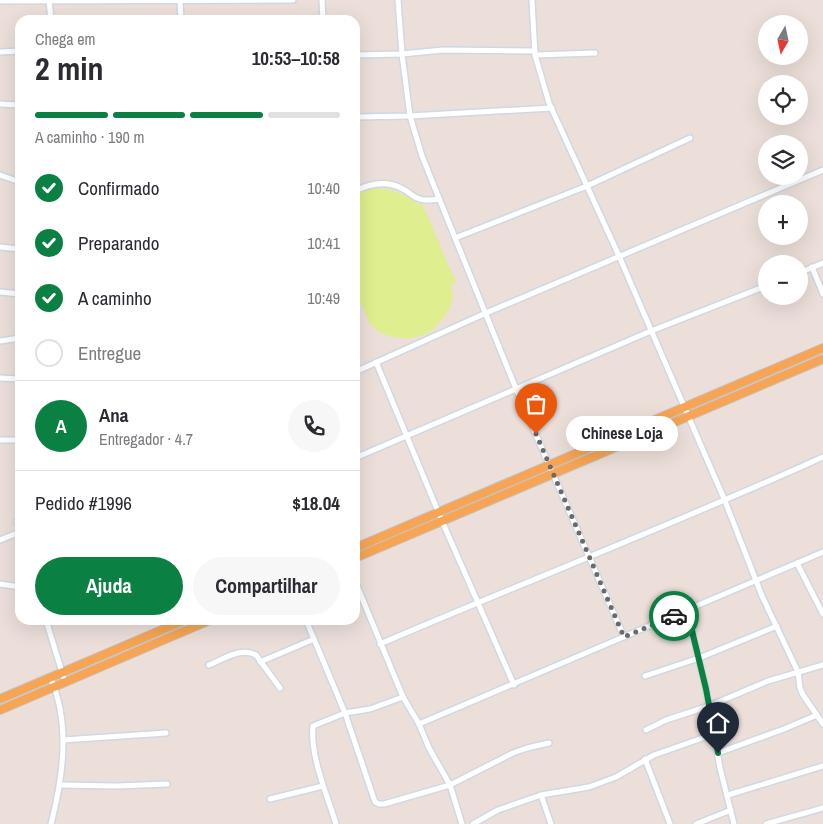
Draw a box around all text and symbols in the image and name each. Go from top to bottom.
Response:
north arrow [758,15,808,65]
map controls [758,15,808,305]
text: Chega em [35,28,96,50]
text: 10:53–10:58 [252,45,340,71]
text: 2 min [35,47,104,90]
button: locate [758,75,808,125]
text: A caminho · 190 m [35,126,144,148]
button: layers [758,135,808,185]
icon: check [35,174,63,202]
text: Confirmado [78,175,159,201]
text: 10:40 [307,177,340,199]
button: + [758,195,808,245]
icon: check [35,229,63,257]
text: Preparando [78,230,159,256]
text: 10:41 [307,232,340,254]
button: − [758,255,808,305]
icon: check [35,284,63,312]
text: A caminho [78,285,152,311]
text: 10:49 [307,287,340,309]
text: Entregue [78,340,141,366]
pin [515,383,557,434]
icon: bag [522,390,550,418]
button: phone [288,400,340,452]
text: Ana [99,402,128,428]
text: A [55,413,67,439]
callout: Chinese Loja [566,416,678,452]
text: Chinese Loja [581,422,663,444]
text: Entregador · 4.7 [99,428,193,450]
text: Pedido #1996 [35,490,132,516]
text: $18.04 [292,490,340,516]
button: Ajuda [35,557,183,615]
button: Compartilhar [193,557,340,615]
courier [649,591,699,641]
icon: car [660,602,688,630]
pin [697,702,739,753]
icon: home [704,709,732,737]

